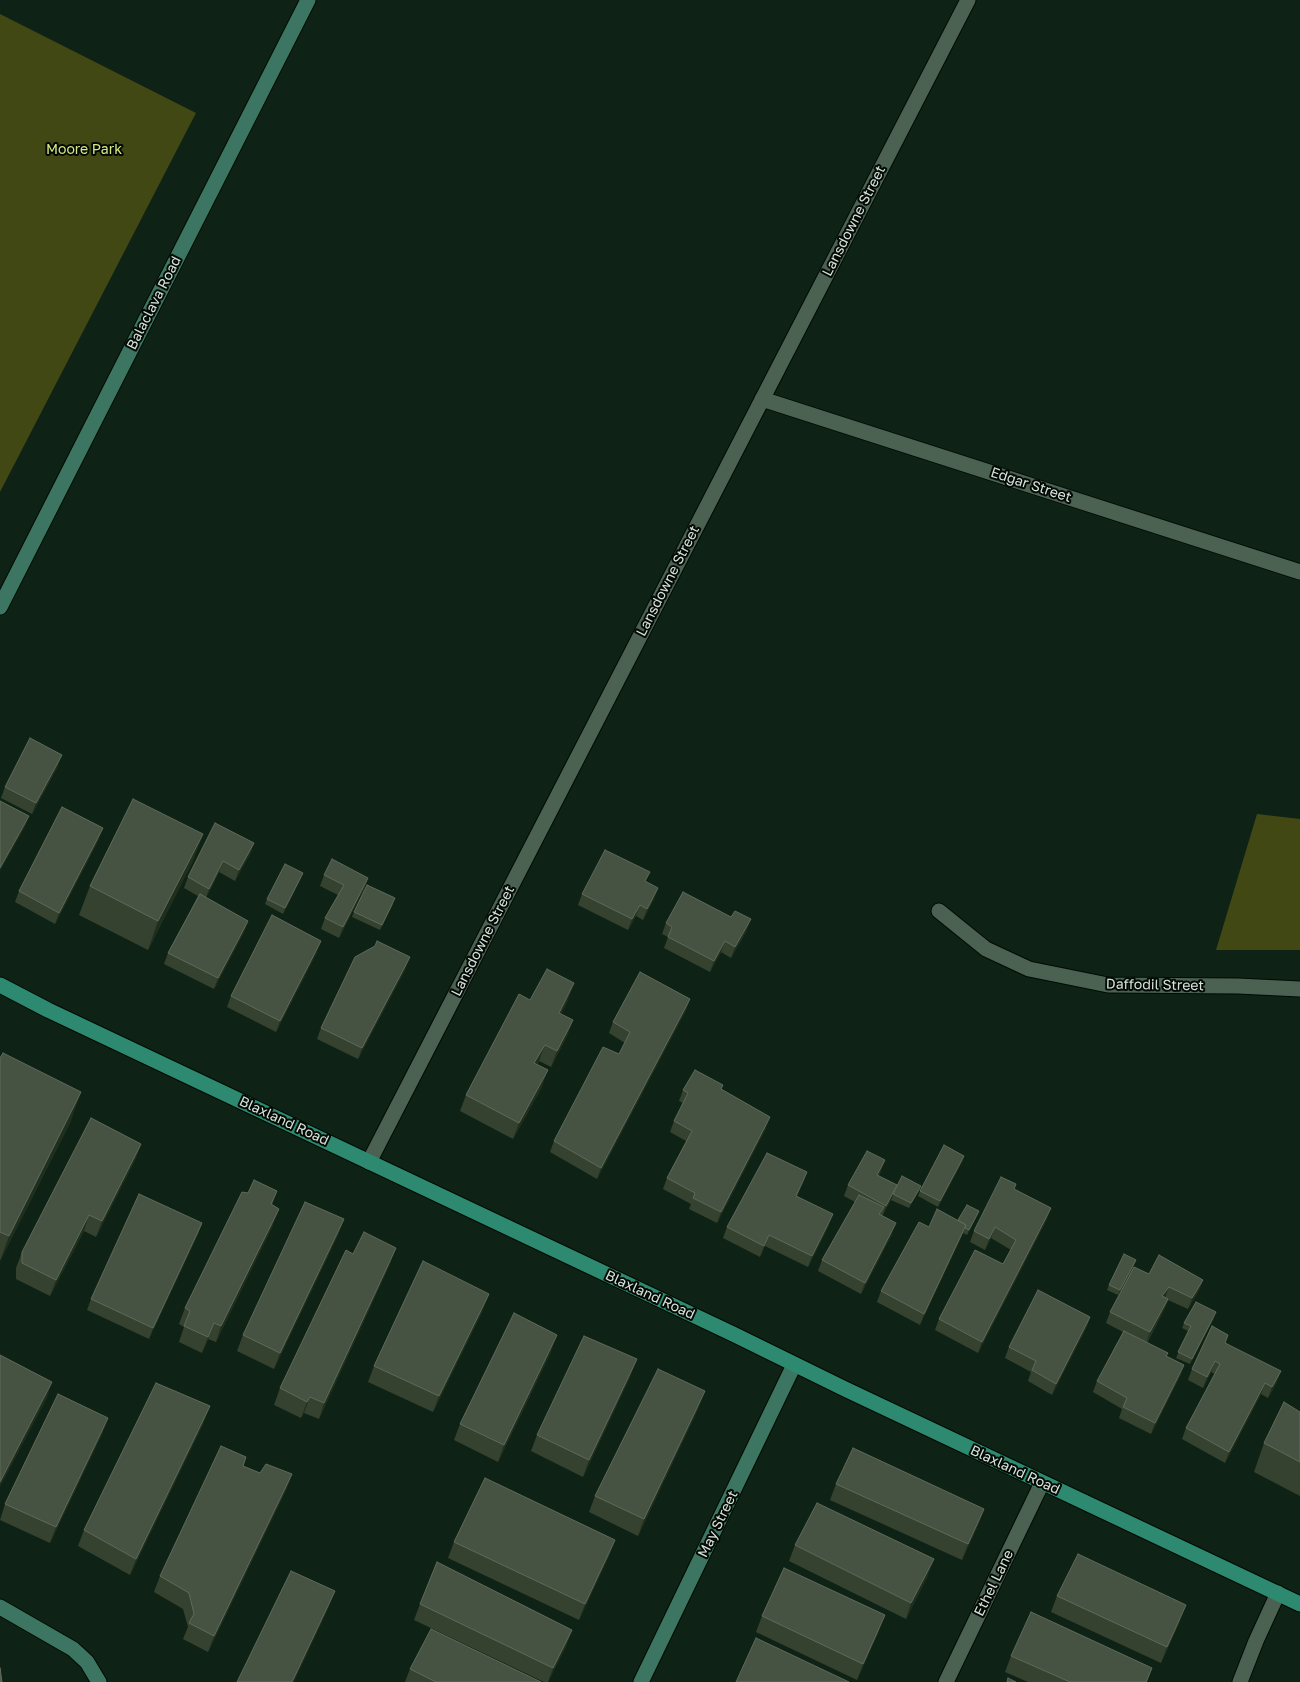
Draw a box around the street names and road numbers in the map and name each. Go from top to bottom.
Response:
street label: Lansdowne Street [819,163,889,279]
street label: Balaclava Road [123,254,185,352]
street label: Edgar Street [988,464,1074,506]
street label: Lansdowne Street [633,523,703,639]
street label: Lansdowne Street [448,883,518,999]
street label: Daffodil Street [1106,976,1204,994]
street label: Blaxland Road [237,1093,331,1149]
street label: Blaxland Road [603,1267,697,1323]
street label: Blaxland Road [968,1442,1062,1498]
street label: May Street [695,1488,741,1560]
street label: Ethel Lane [971,1547,1017,1619]

